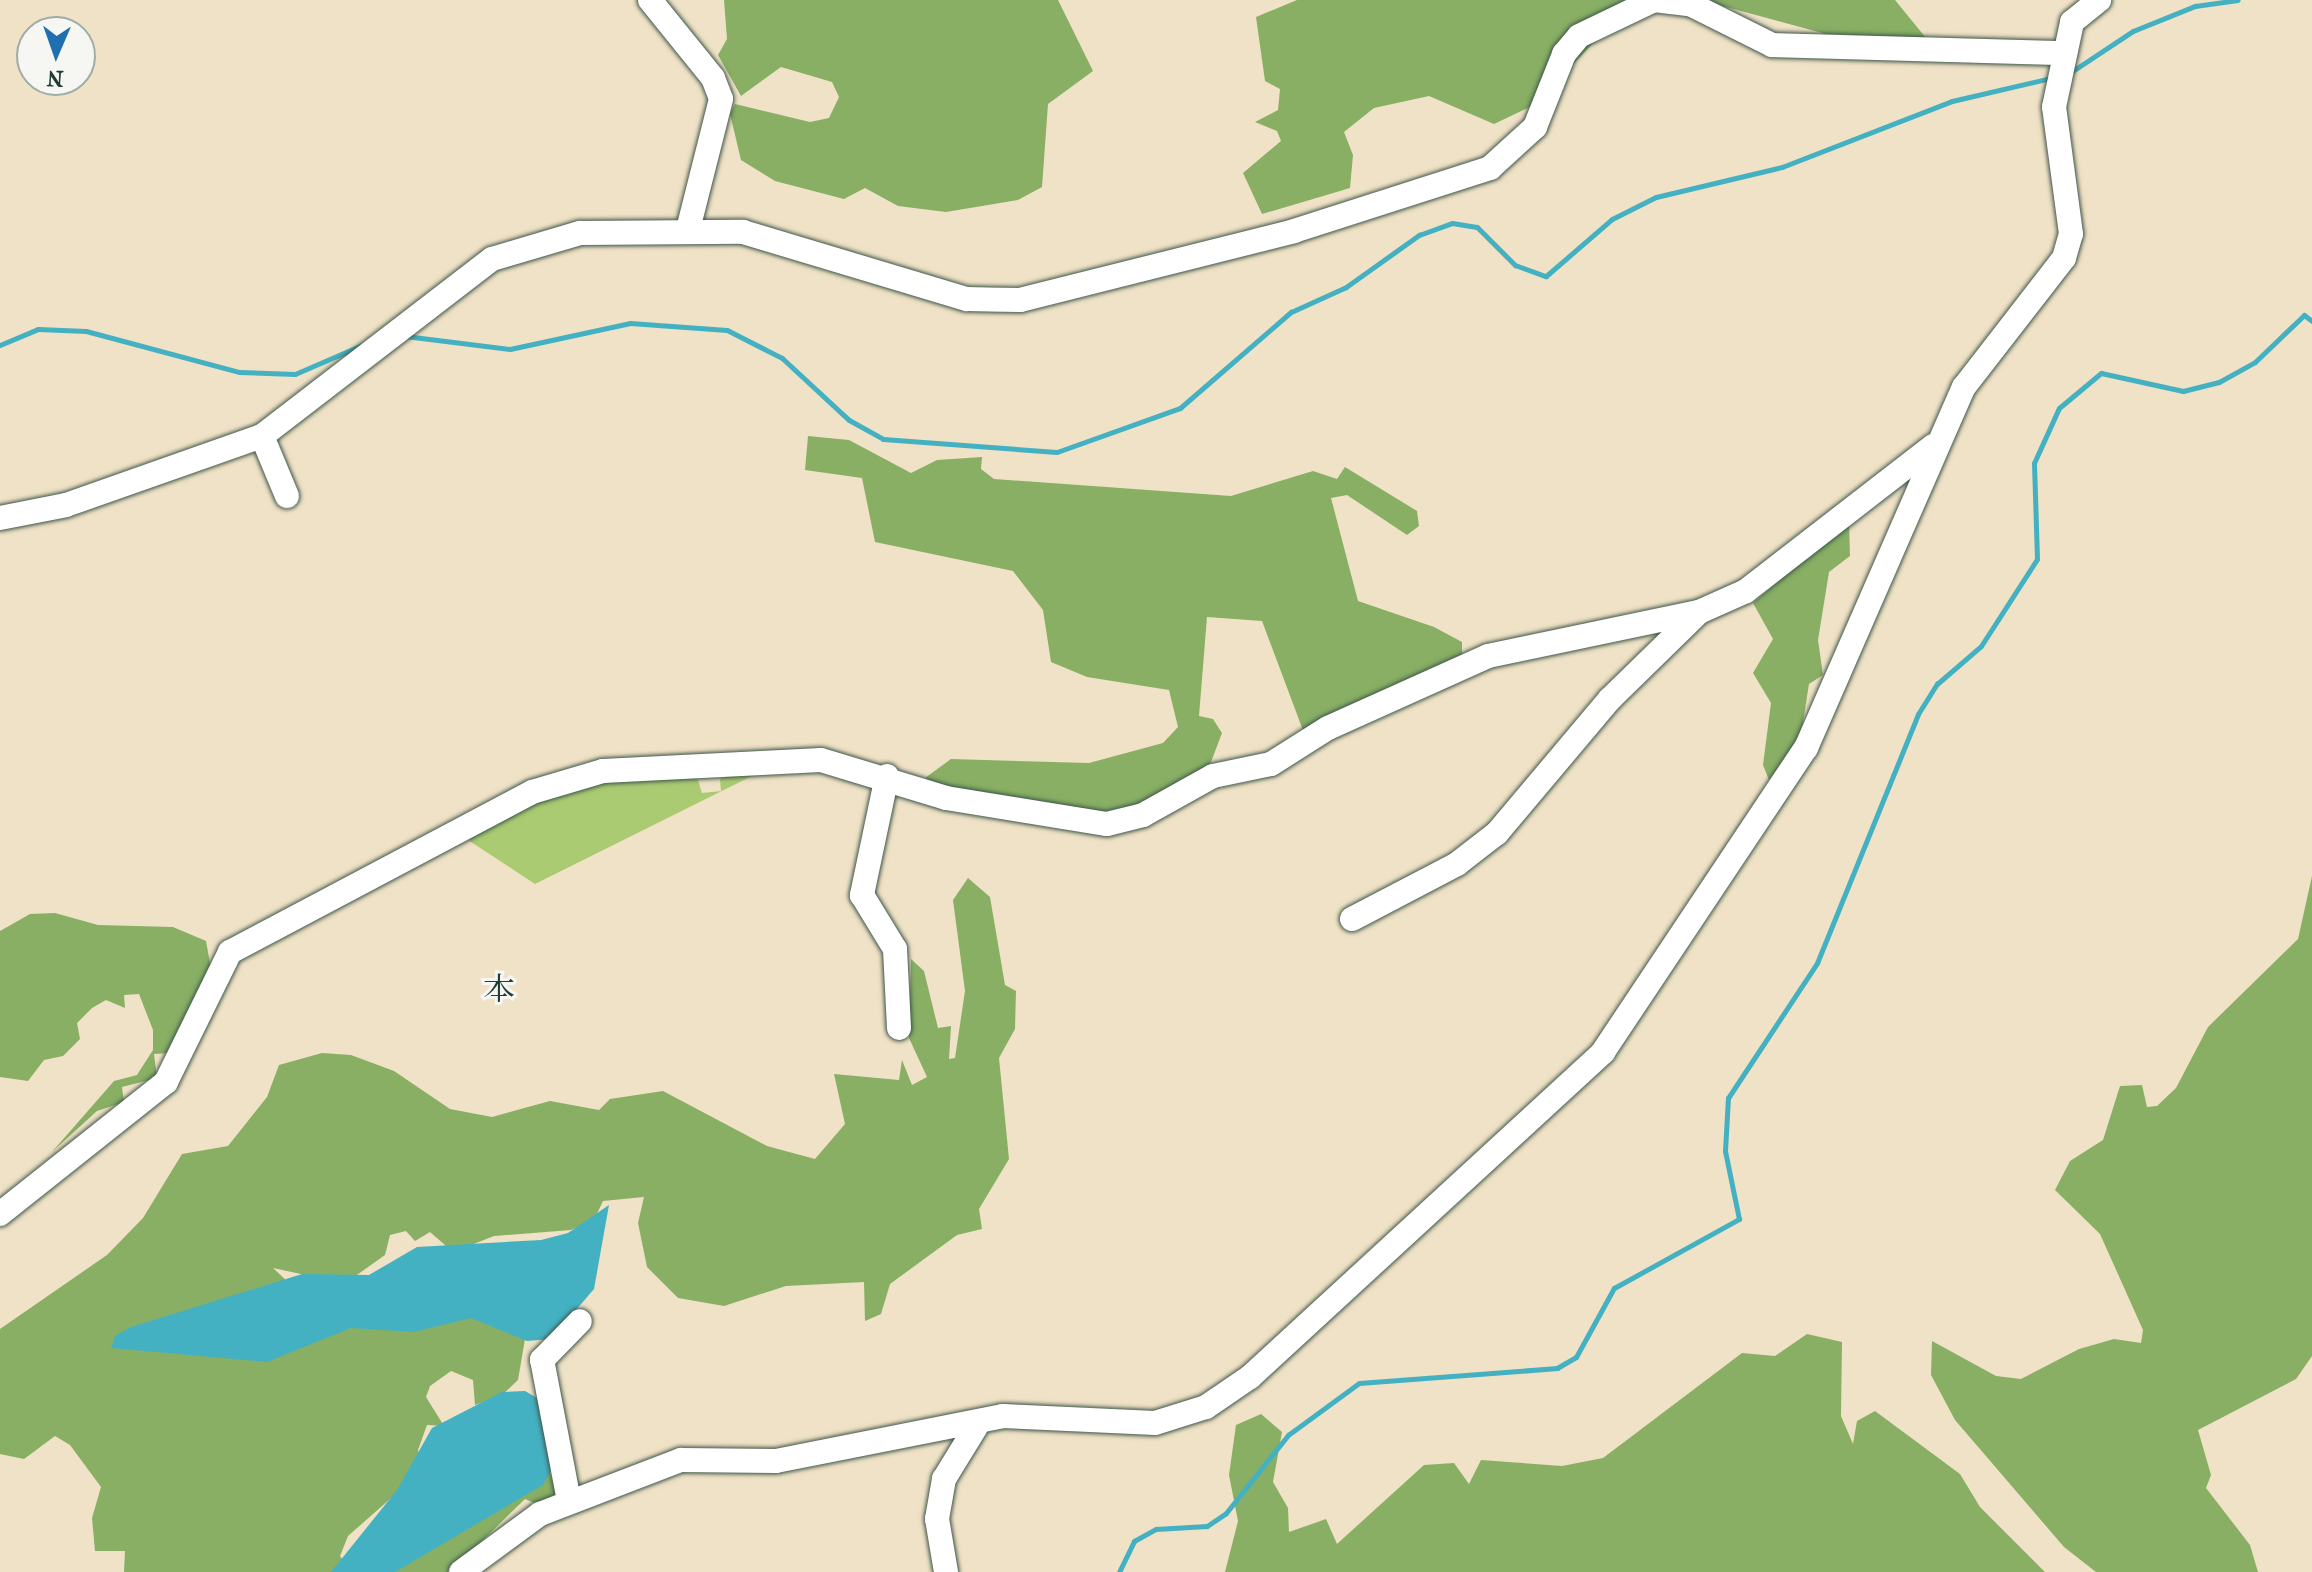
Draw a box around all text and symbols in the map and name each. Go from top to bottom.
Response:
north arrow [16,16,96,96]
text: N [46,65,64,91]
district label: 本 [483,971,515,1009]

